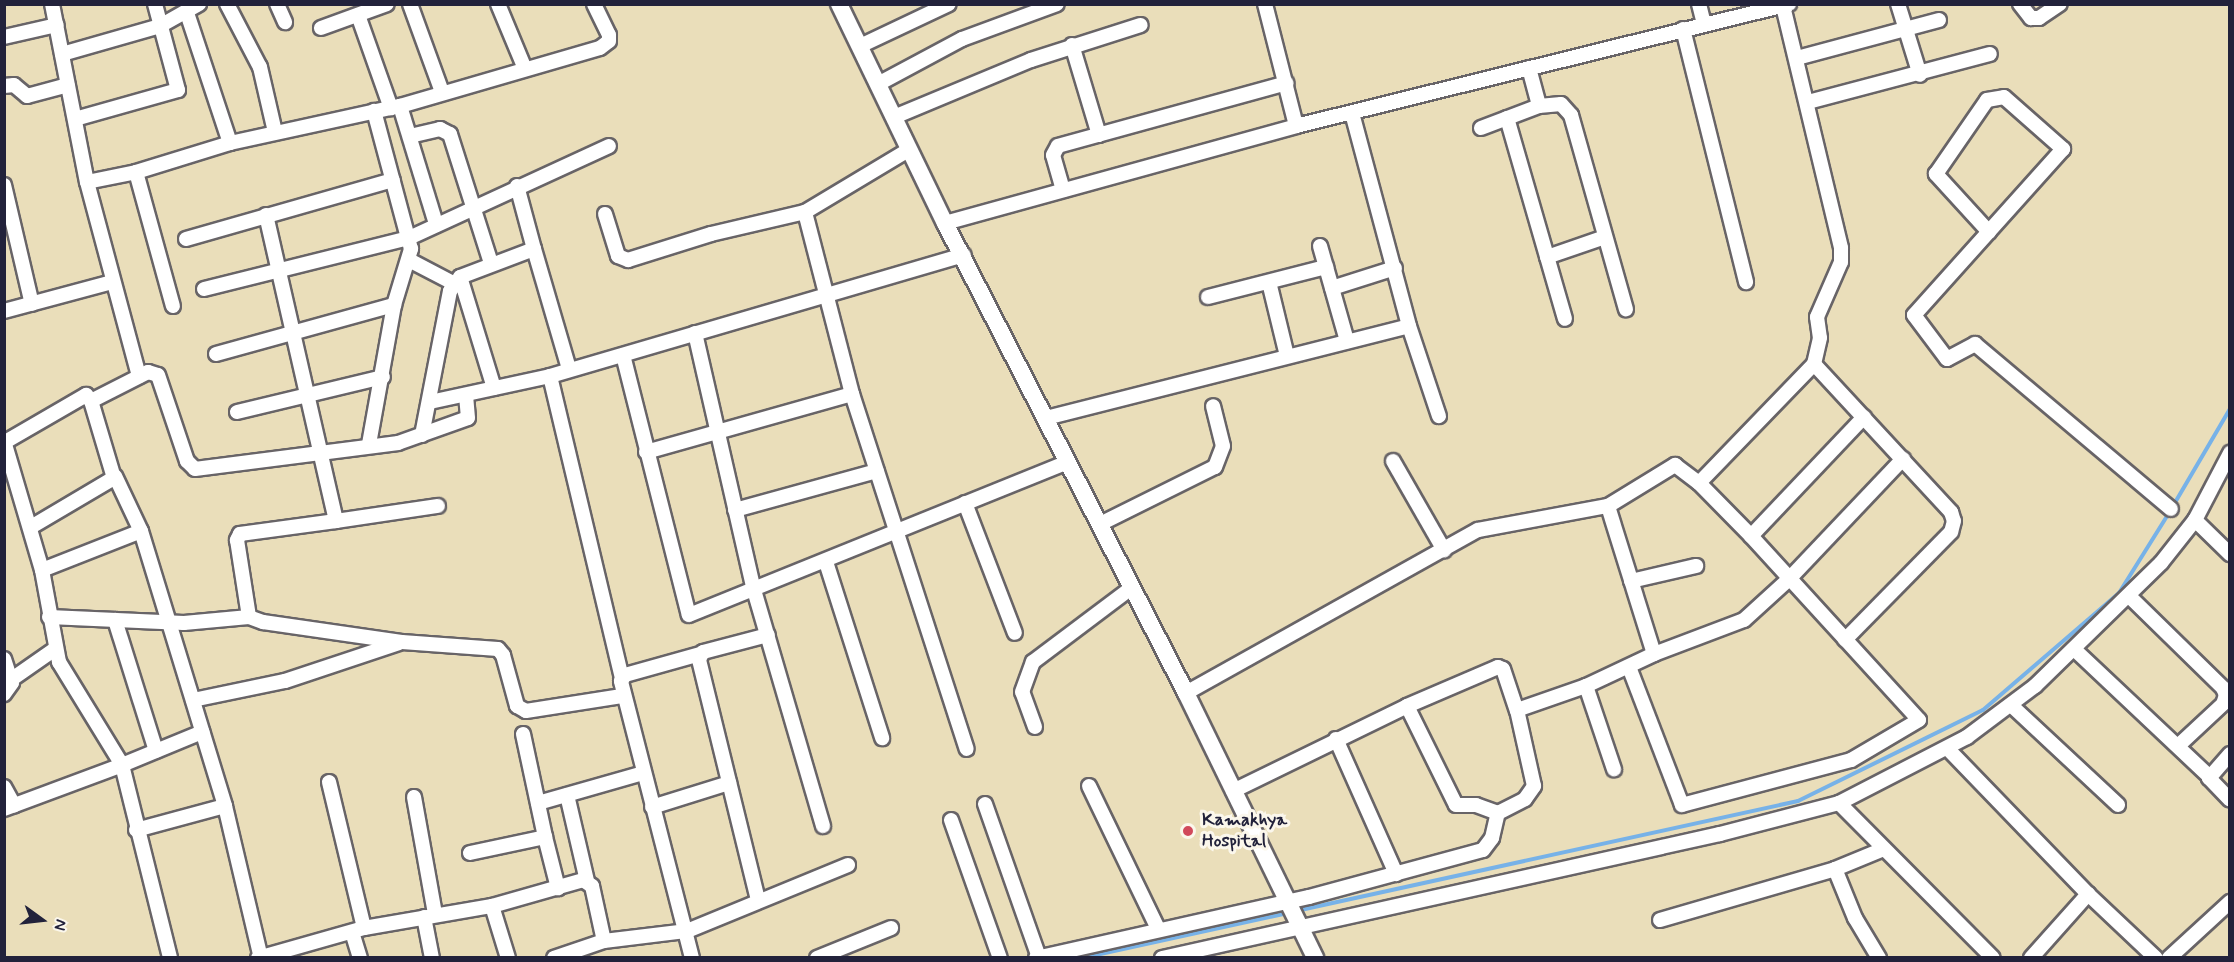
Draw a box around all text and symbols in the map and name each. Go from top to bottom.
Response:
place label: Kamakhya Hospital [1202,810,1287,852]
marker: Kamakhya Hospital [1179,822,1197,840]
north arrow [12,890,72,950]
text: N [48,917,71,933]

